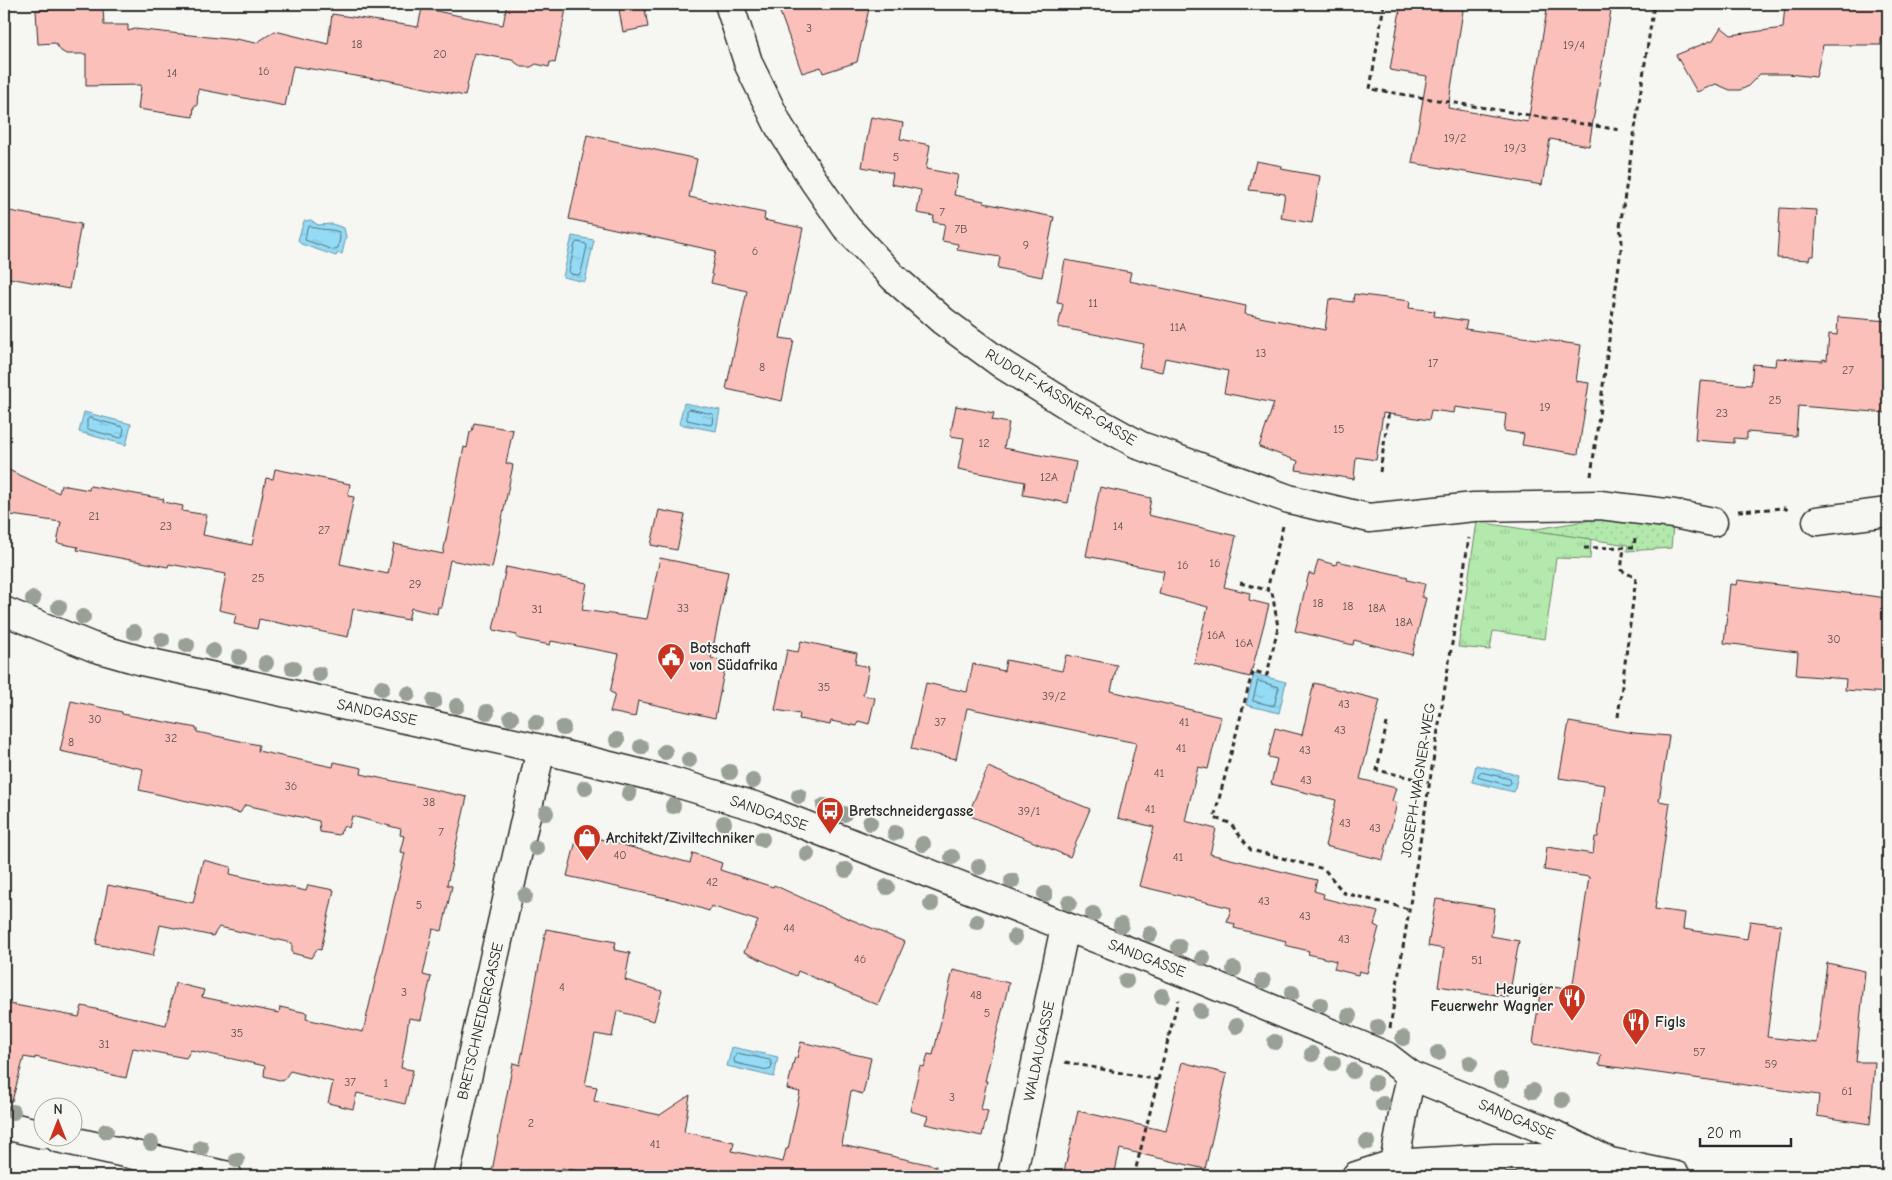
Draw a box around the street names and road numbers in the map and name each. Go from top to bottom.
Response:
street label: RUDOLF-KASSNER-GASSE [982,345,1140,449]
street label: SANDGASSE [335,695,419,729]
street label: JOSEPH-WAGNER-WEG [1397,701,1439,859]
street label: SANDGASSE [728,791,810,835]
street label: SANDGASSE [1106,935,1188,981]
street label: BRETSCHNEIDERGASSE [453,941,507,1101]
street label: WALDAUGASSE [1020,999,1058,1103]
street label: SANDGASSE [1476,1095,1558,1143]

